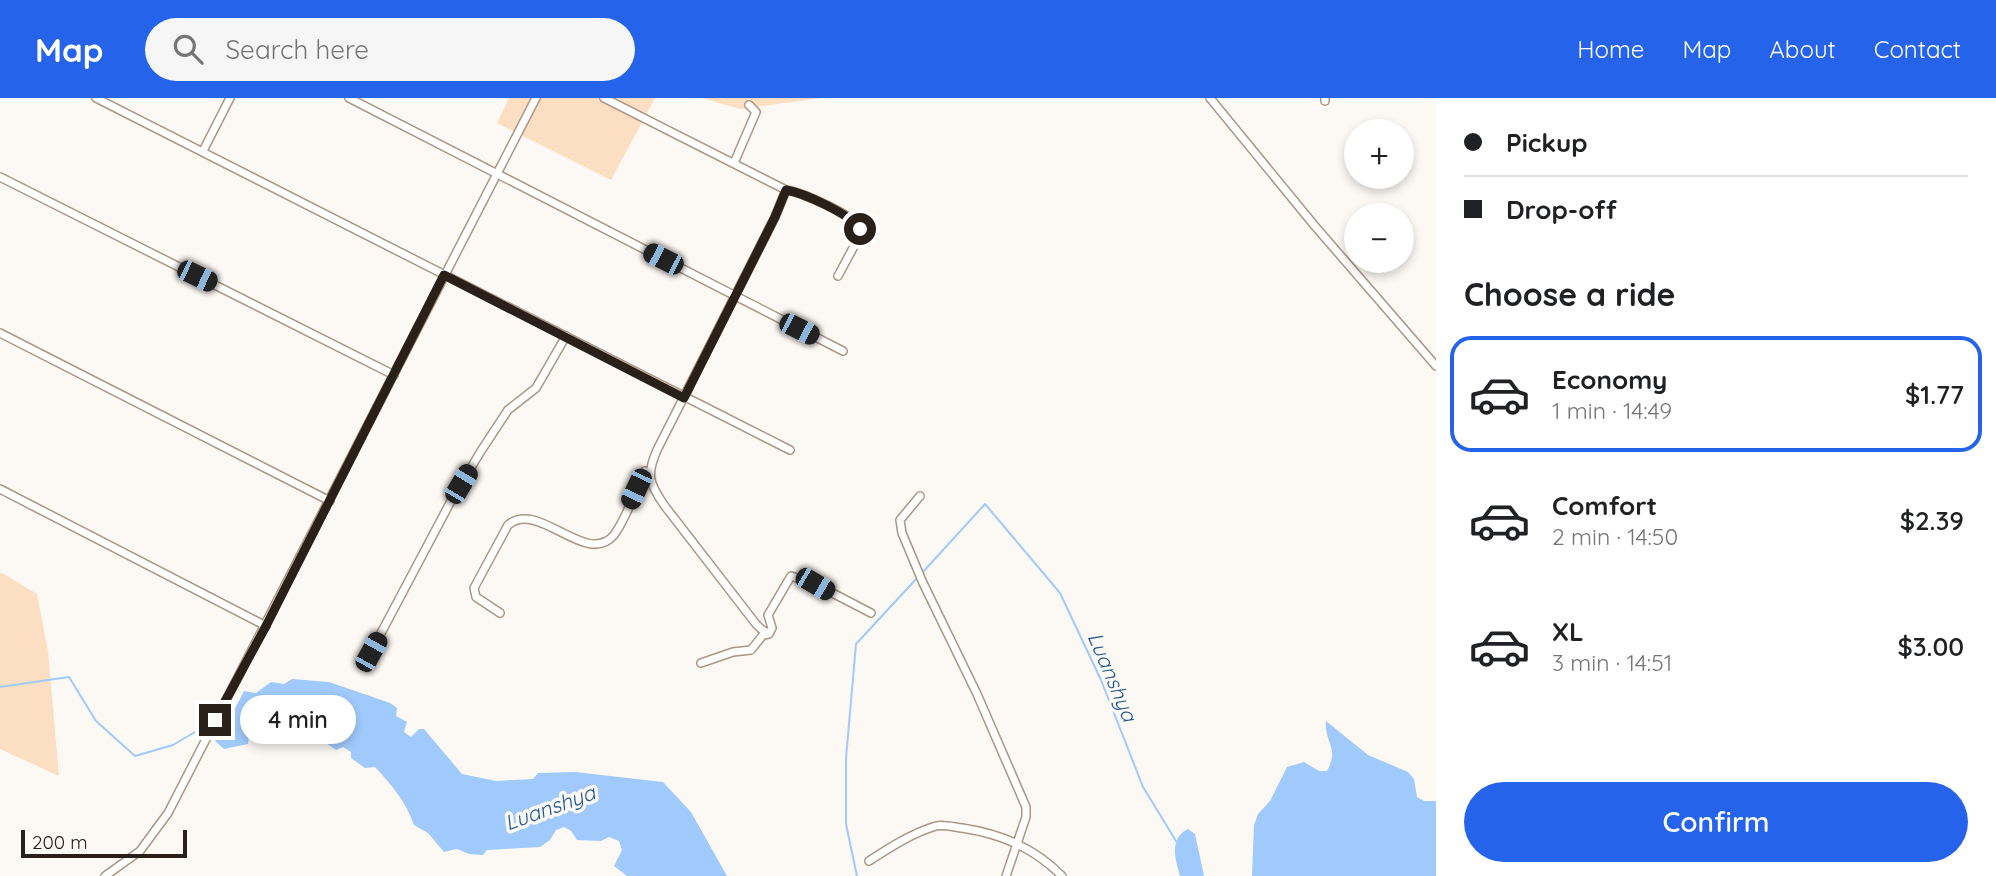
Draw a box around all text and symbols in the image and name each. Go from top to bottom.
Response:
search box [145,18,635,81]
text: Map [35,29,103,70]
icon: search [169,30,207,68]
text: Search here [225,33,369,66]
text: Home [1577,34,1644,64]
text: Map [1682,34,1731,64]
text: About [1769,34,1836,64]
text: Contact [1874,34,1961,64]
map controls [1344,119,1414,273]
button: + [1344,119,1414,189]
text: Pickup [1506,126,1588,159]
text: Drop-off [1506,193,1617,226]
button: − [1344,203,1414,273]
route start [844,213,876,245]
car [640,240,687,278]
car [174,257,221,295]
text: Choose a ride [1464,274,1676,314]
car [776,310,823,348]
icon: car [1468,363,1531,426]
text: Economy [1552,363,1667,396]
text: $1.77 [1905,378,1964,411]
text: 1 min · 14:49 [1552,396,1672,425]
car [442,461,481,507]
car [618,466,655,512]
icon: car [1468,489,1531,552]
text: Comfort [1552,489,1657,522]
text: $2.39 [1900,504,1964,537]
text: 2 min · 14:50 [1552,522,1678,551]
car [792,564,839,604]
icon: car [1468,615,1531,678]
text: XL [1552,615,1584,648]
water label: Luanshya [1083,628,1144,726]
car [352,629,391,675]
text: $3.00 [1897,630,1964,663]
text: 3 min · 14:51 [1552,648,1672,677]
callout: 4 min [240,696,355,744]
route end [199,704,231,736]
text: 4 min [268,705,328,734]
water label: Luanshya [501,778,600,835]
button: Confirm [1464,782,1968,862]
scale bar [21,827,187,859]
text: 200 m [32,830,88,854]

